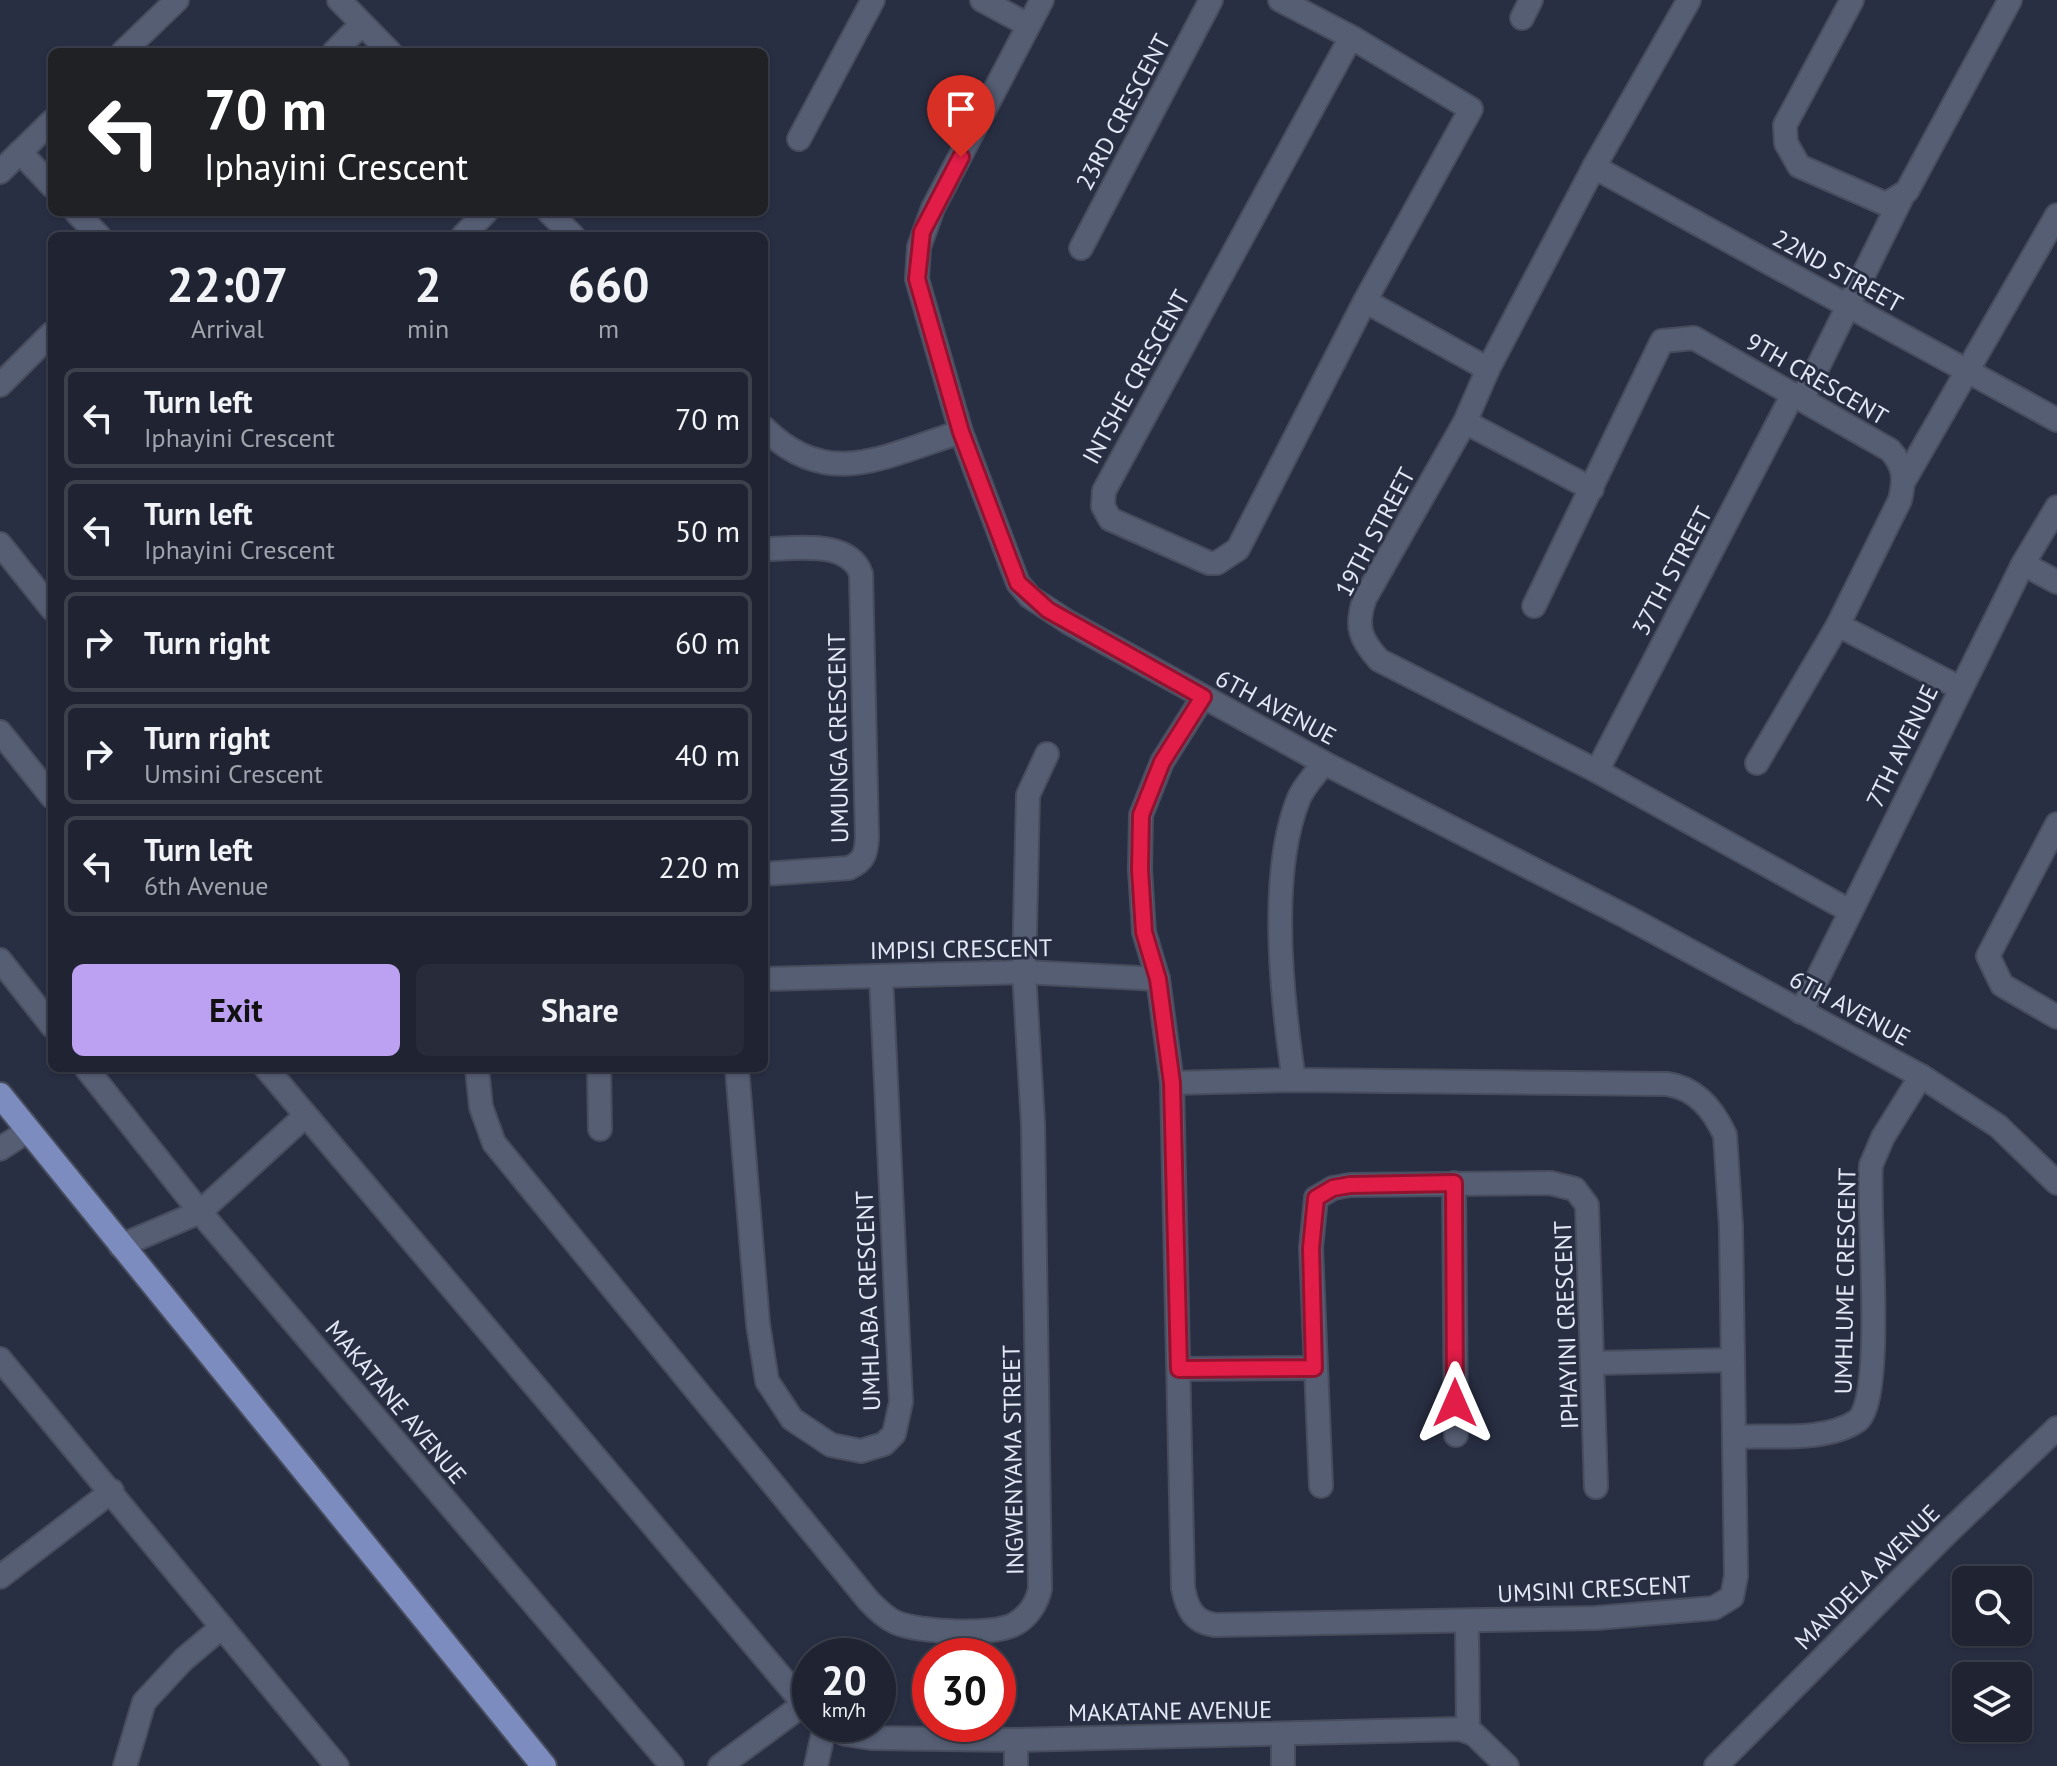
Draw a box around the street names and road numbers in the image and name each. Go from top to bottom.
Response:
street label: 23RD CRESCENT [1069,29,1177,195]
street label: 22ND STREET [1768,223,1908,319]
street label: INTSHE CRESCENT [1075,285,1197,469]
street label: 9TH CRESCENT [1741,326,1893,432]
street label: 19TH STREET [1328,462,1422,602]
street label: 37TH STREET [1625,501,1719,641]
street label: UMUNGA CRESCENT [821,633,855,843]
street label: 6TH AVENUE [1210,662,1342,752]
street label: 7TH AVENUE [1859,680,1945,812]
street label: IMPISI CRESCENT [870,932,1052,966]
street label: 6TH AVENUE [1784,963,1916,1053]
street label: UMHLUME CRESCENT [1828,1167,1862,1395]
street label: UMHLABA CRESCENT [849,1190,887,1412]
street label: IPHAYINI CRESCENT [1547,1220,1585,1430]
street label: MAKATANE AVENUE [319,1314,473,1490]
street label: INGWENYAMA STREET [995,1345,1031,1575]
street label: MANDELA AVENUE [1788,1498,1946,1656]
street label: UMSINI CRESCENT [1497,1568,1691,1610]
street label: MAKATANE AVENUE [1068,1694,1272,1728]

